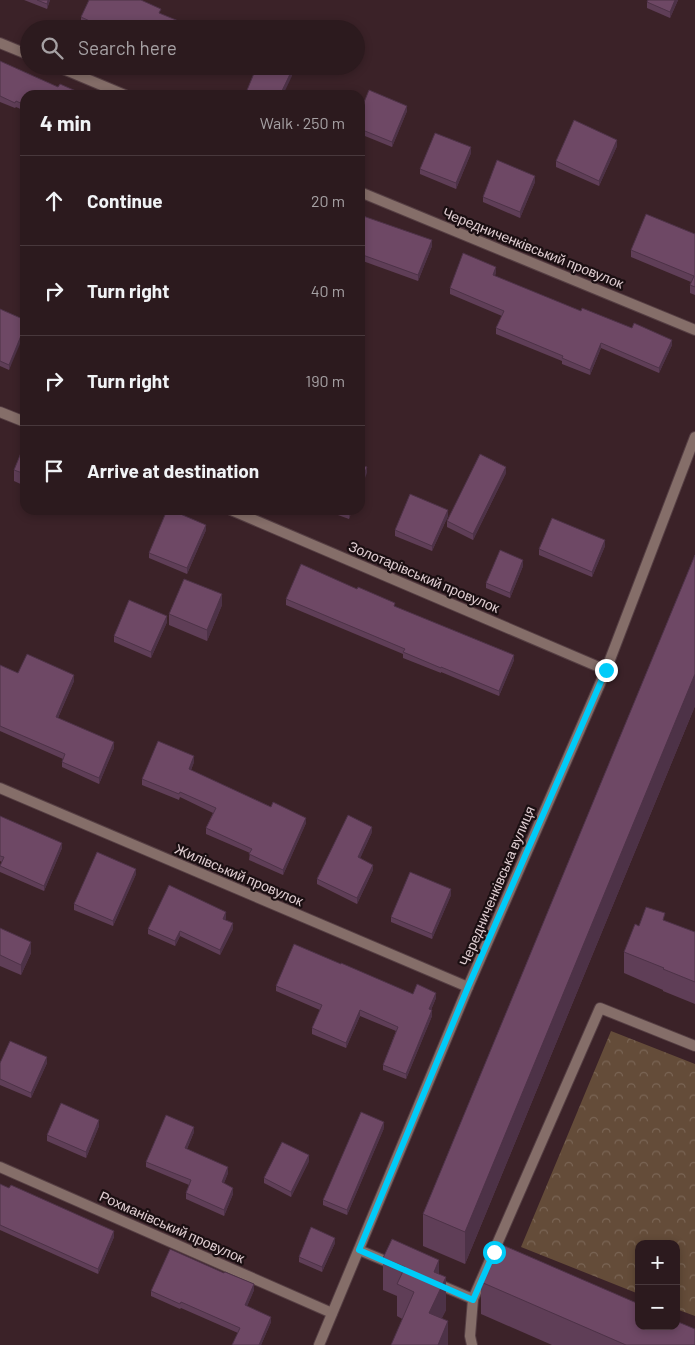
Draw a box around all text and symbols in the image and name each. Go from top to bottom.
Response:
search box [20,20,365,75]
icon: search [38,34,66,62]
text: Search here [78,36,177,59]
text: 4 min [40,110,91,135]
text: Walk · 250 m [260,113,345,132]
icon: ahead [40,187,68,215]
text: Continue [87,189,163,212]
text: 20 m [311,191,345,210]
street label: Чередниченківський провулок [440,203,627,292]
icon: right [40,277,68,305]
text: Turn right [87,279,169,302]
text: 40 m [311,281,345,300]
icon: right [40,367,68,395]
text: Turn right [87,369,169,392]
text: 190 m [306,371,345,390]
icon: arrive [40,457,68,485]
text: Arrive at destination [87,459,259,482]
street label: Золотарівський провулок [346,537,503,616]
route end [595,659,618,682]
street label: Чередниченківська вулиця [455,803,538,968]
street label: Жилівський провулок [173,840,307,910]
street label: Рохманівський провулок [97,1187,248,1267]
map controls [635,1240,680,1330]
button: + [635,1240,680,1285]
route start [483,1241,506,1264]
button: − [635,1285,680,1330]

